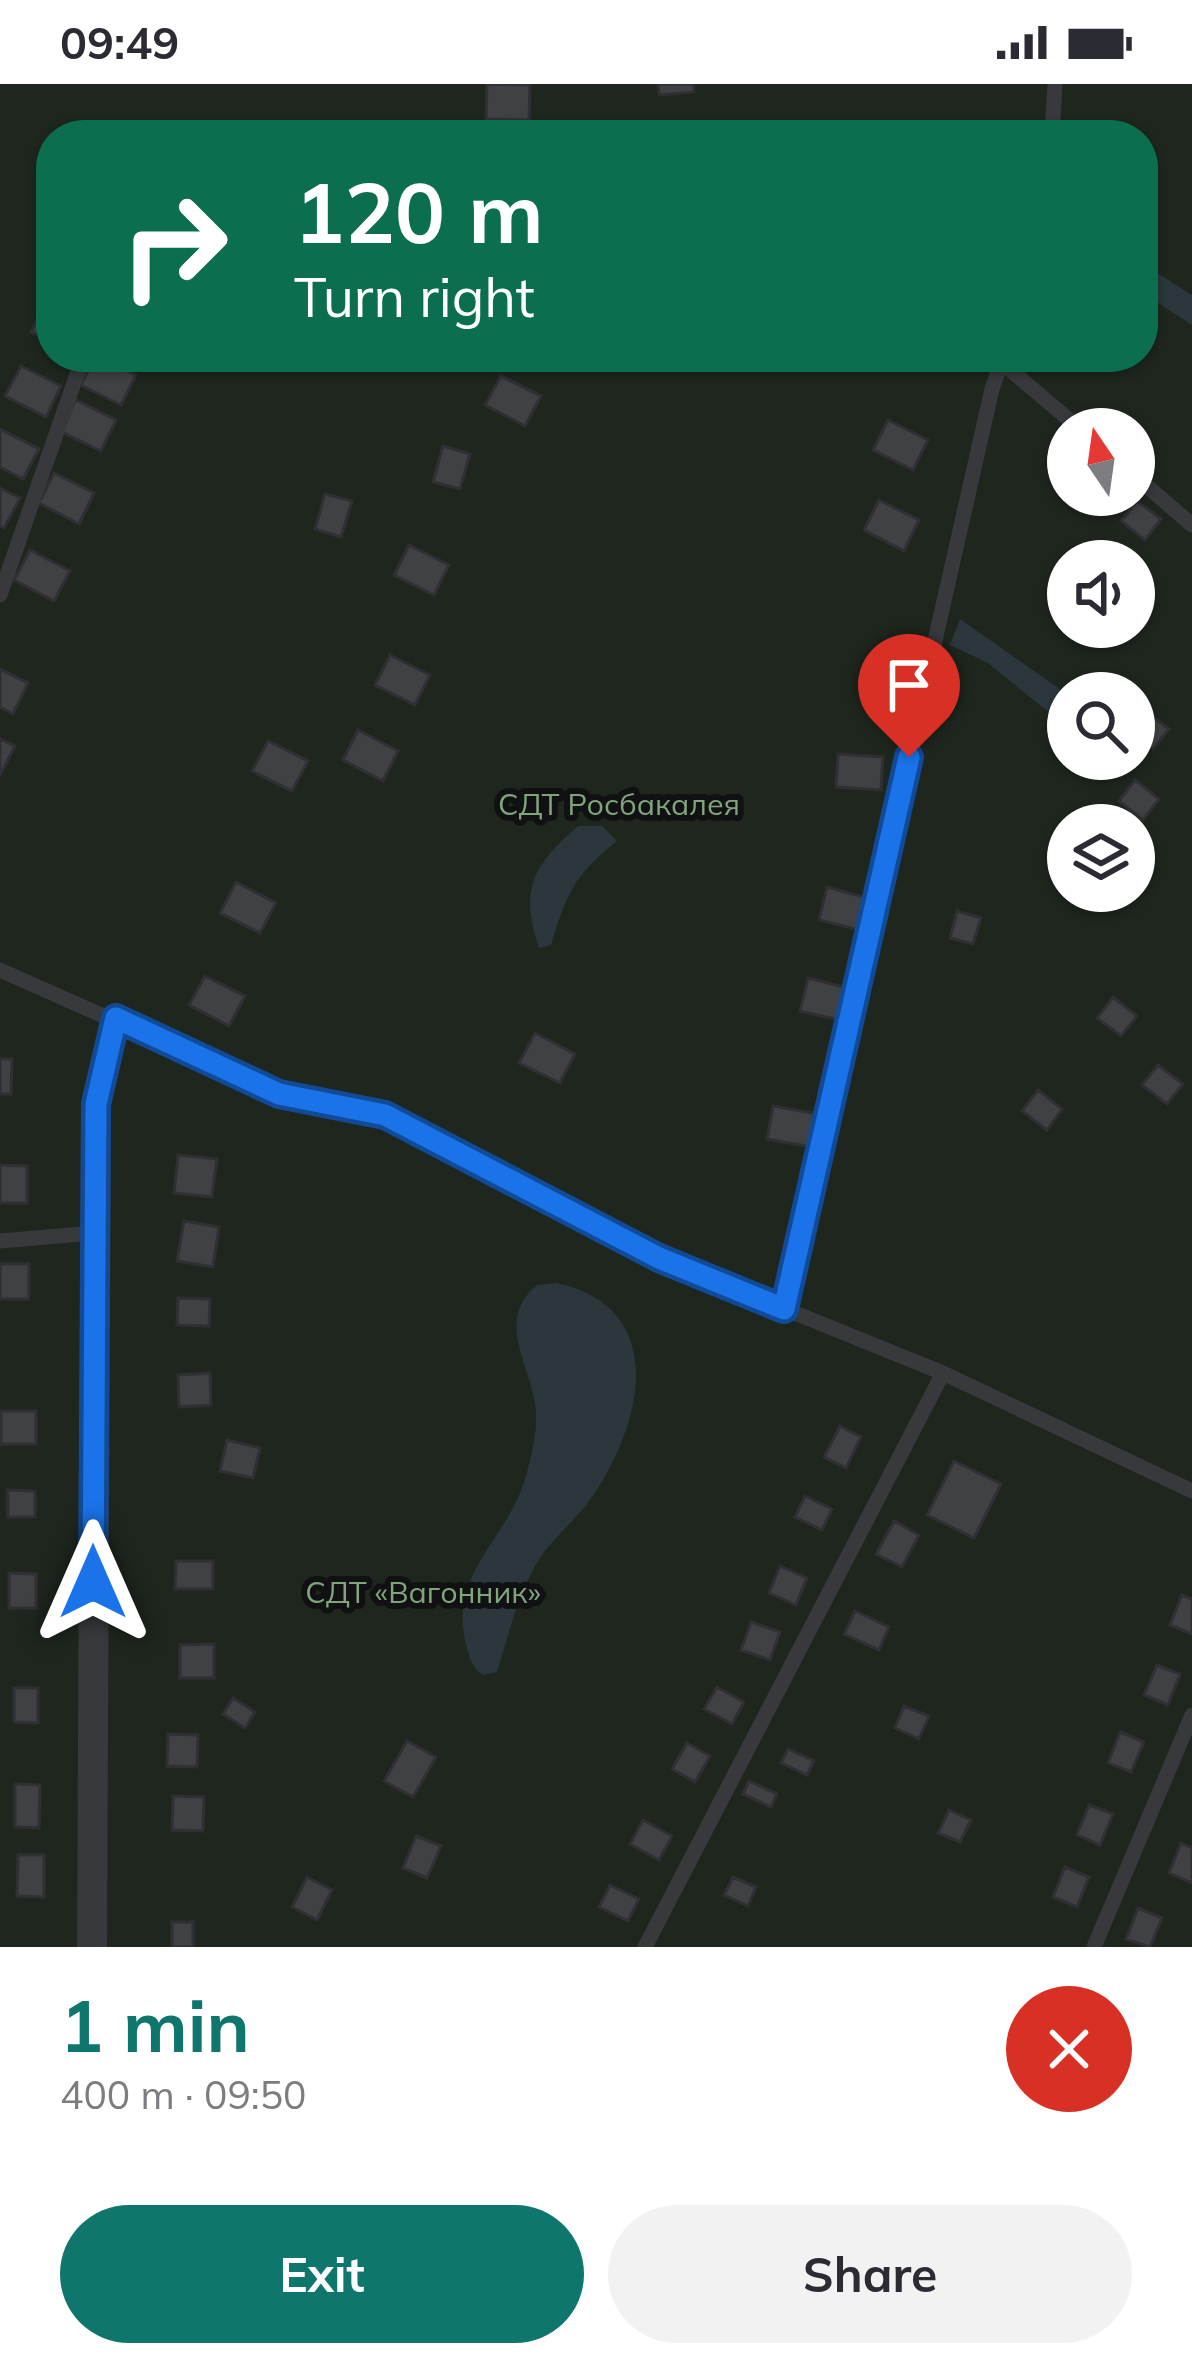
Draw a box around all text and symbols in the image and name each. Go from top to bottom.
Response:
text: 09:49 [60,14,179,70]
text: 120 m [294,159,544,264]
icon: right [96,168,252,324]
text: Turn right [294,263,535,331]
north arrow [1047,408,1155,516]
map controls [1047,408,1155,912]
button: sound [1047,540,1155,648]
pin [858,634,960,757]
icon: arrive [876,652,942,718]
button: search [1047,672,1155,780]
park label: СДТ Росбакалея [498,785,740,823]
button: layers [1047,804,1155,912]
position arrow [30,1519,156,1645]
park label: СДТ «Вагонник» [305,1573,541,1611]
text: 1 min [60,1980,250,2070]
button: close [1006,1986,1132,2112]
text: 400 m · 09:50 [60,2070,306,2119]
button: Exit [60,2205,584,2343]
button: Share [608,2205,1132,2343]

